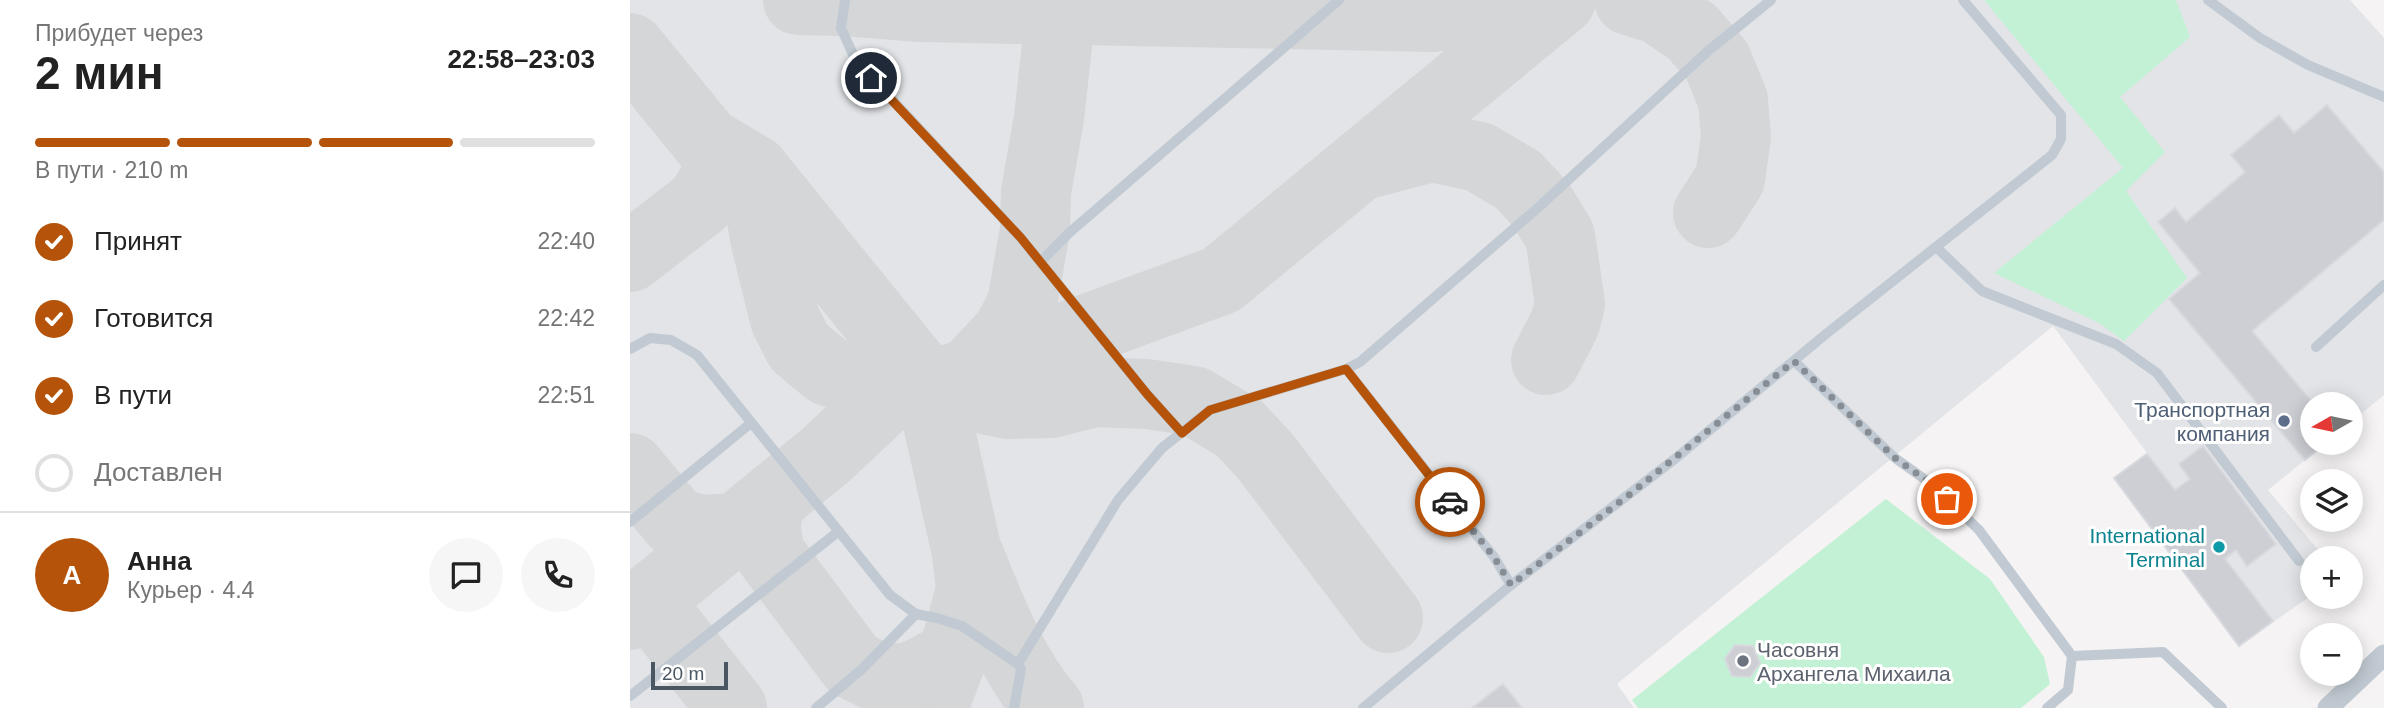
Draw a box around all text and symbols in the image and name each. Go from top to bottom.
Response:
text: Прибудет через [35,20,203,46]
text: 22:58–23:03 [448,44,595,74]
text: 2 мин [35,47,163,99]
pin [841,48,901,108]
icon: home [852,59,890,97]
text: В пути · 210 m [35,157,188,183]
icon: check [35,223,73,261]
text: Принят [94,226,182,256]
text: 22:40 [537,228,595,254]
icon: check [35,300,73,338]
text: Готовится [94,303,213,333]
text: 22:42 [537,305,595,331]
icon: check [35,377,73,415]
text: В пути [94,380,172,410]
text: 22:51 [537,382,595,408]
north arrow [2300,392,2362,455]
map controls [2300,392,2363,686]
place label: Транспортная компания [2134,398,2270,445]
marker: Транспортная компания [2276,413,2292,429]
text: Доставлен [94,457,223,487]
courier [1415,467,1485,537]
pin [1917,469,1977,529]
button: layers [2300,469,2363,532]
icon: bag [1928,480,1966,518]
icon: car [1431,483,1469,521]
place label: International Terminal [2089,524,2205,571]
button: chat [429,538,503,612]
button: phone [521,538,595,612]
marker: International Terminal [2211,539,2227,555]
text: Анна [127,546,192,576]
button: + [2300,546,2363,609]
text: А [63,560,81,590]
text: Курьер · 4.4 [127,577,254,603]
button: − [2300,623,2363,686]
place label: Часовня Архангела Михаила [1757,638,1951,685]
marker: Часовня Архангела Михаила [1735,653,1751,669]
scale bar [651,659,728,691]
text: 20 m [662,663,704,684]

